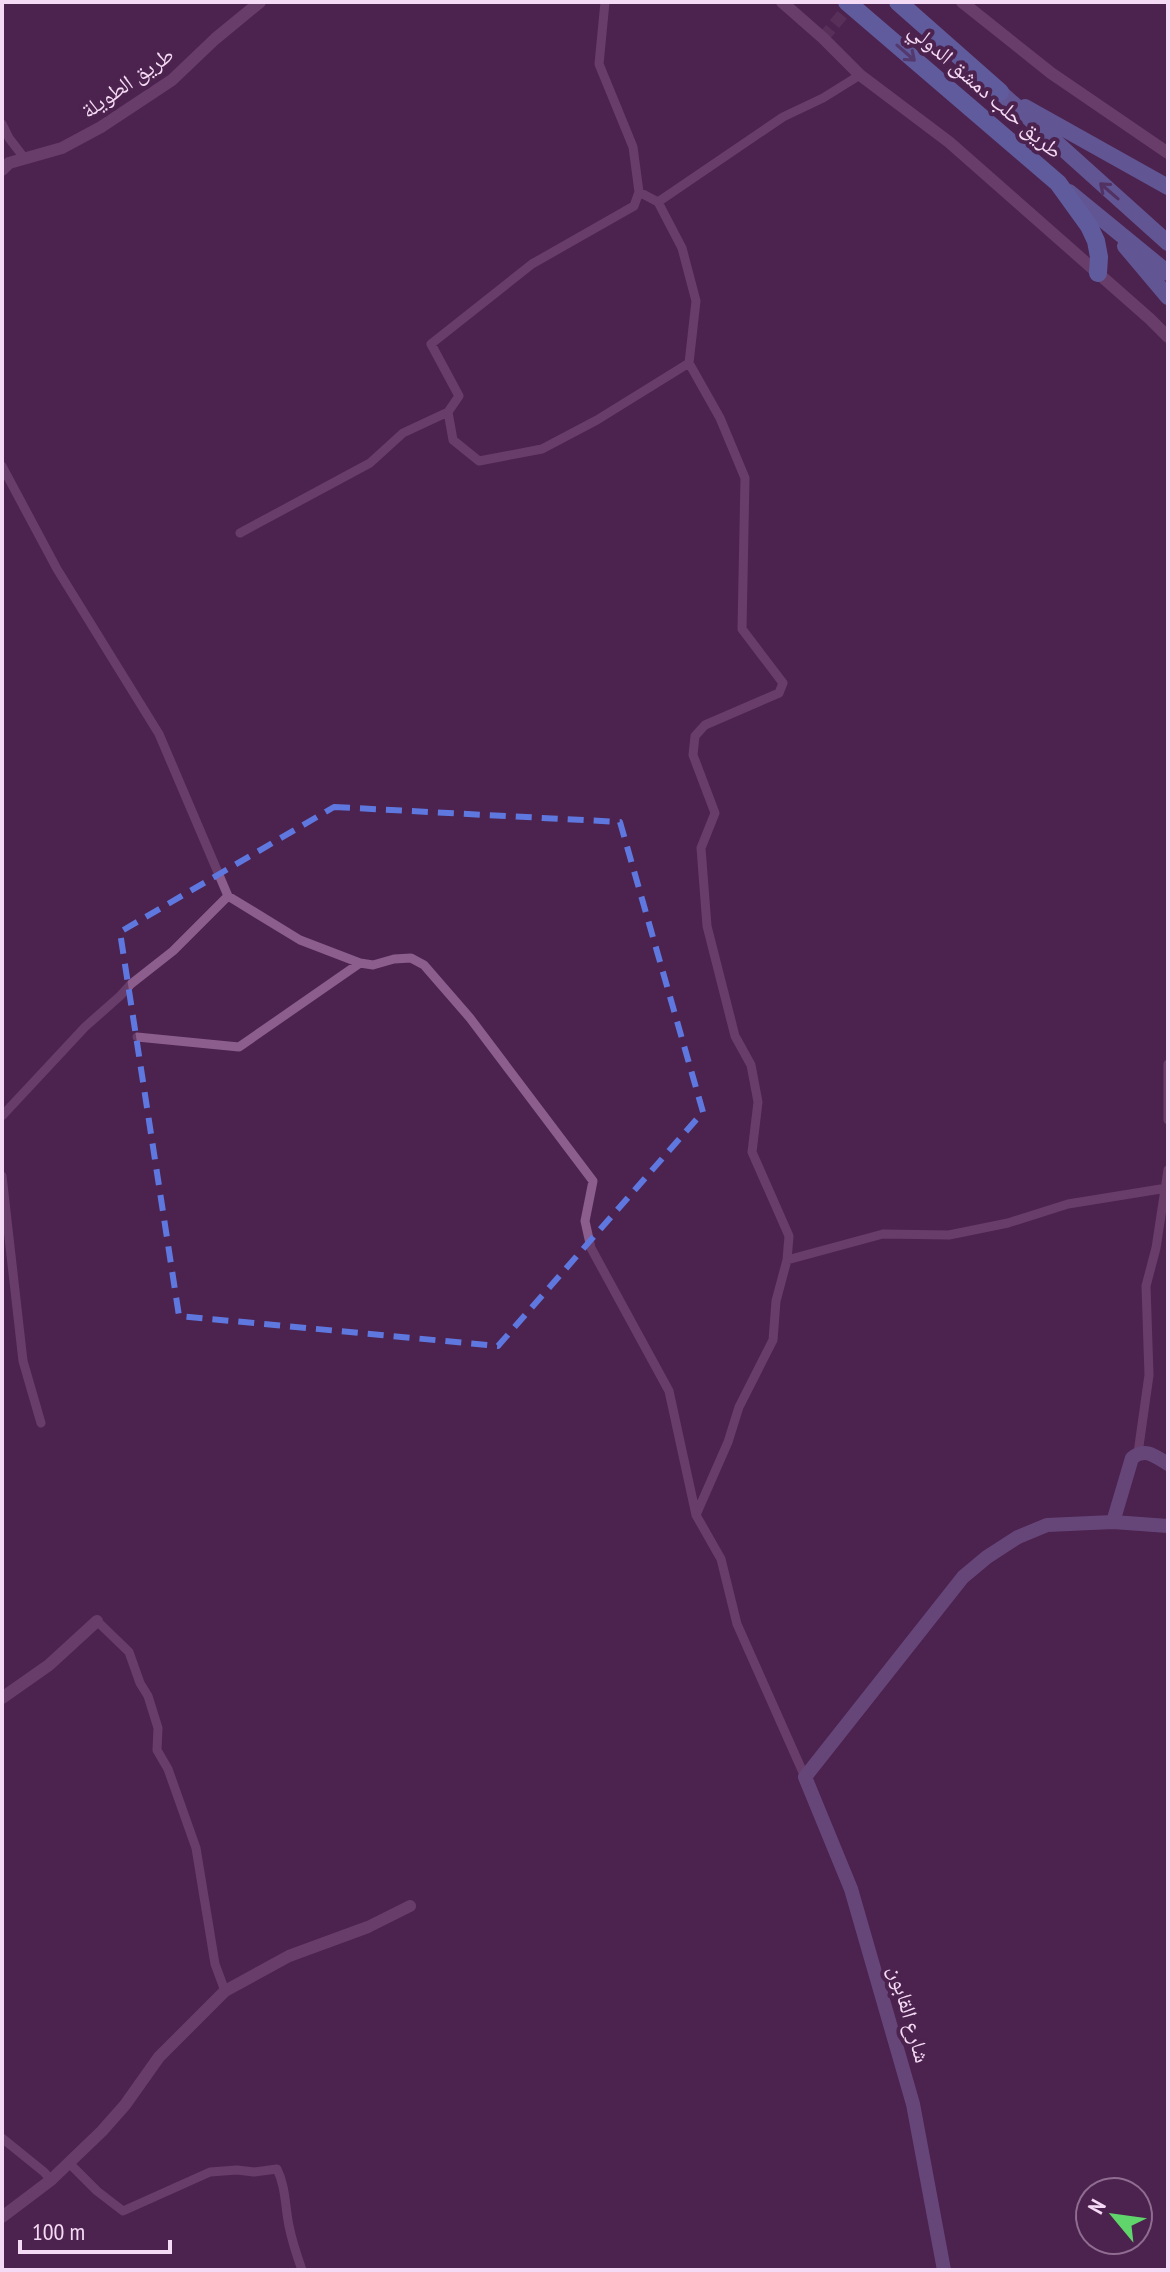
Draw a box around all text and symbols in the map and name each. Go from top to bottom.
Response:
street label: طريق حلب دمشق الدولي [901,16,1069,167]
street label: طريق الطويلة [75,40,179,124]
one-way arrow [895,44,916,62]
one-way arrow [1100,183,1120,201]
street label: شارع القابون [883,1962,937,2066]
north arrow [1074,2176,1154,2256]
text: N [1081,2194,1112,2218]
scale bar [20,2204,170,2254]
text: 100 m [32,2216,85,2247]

